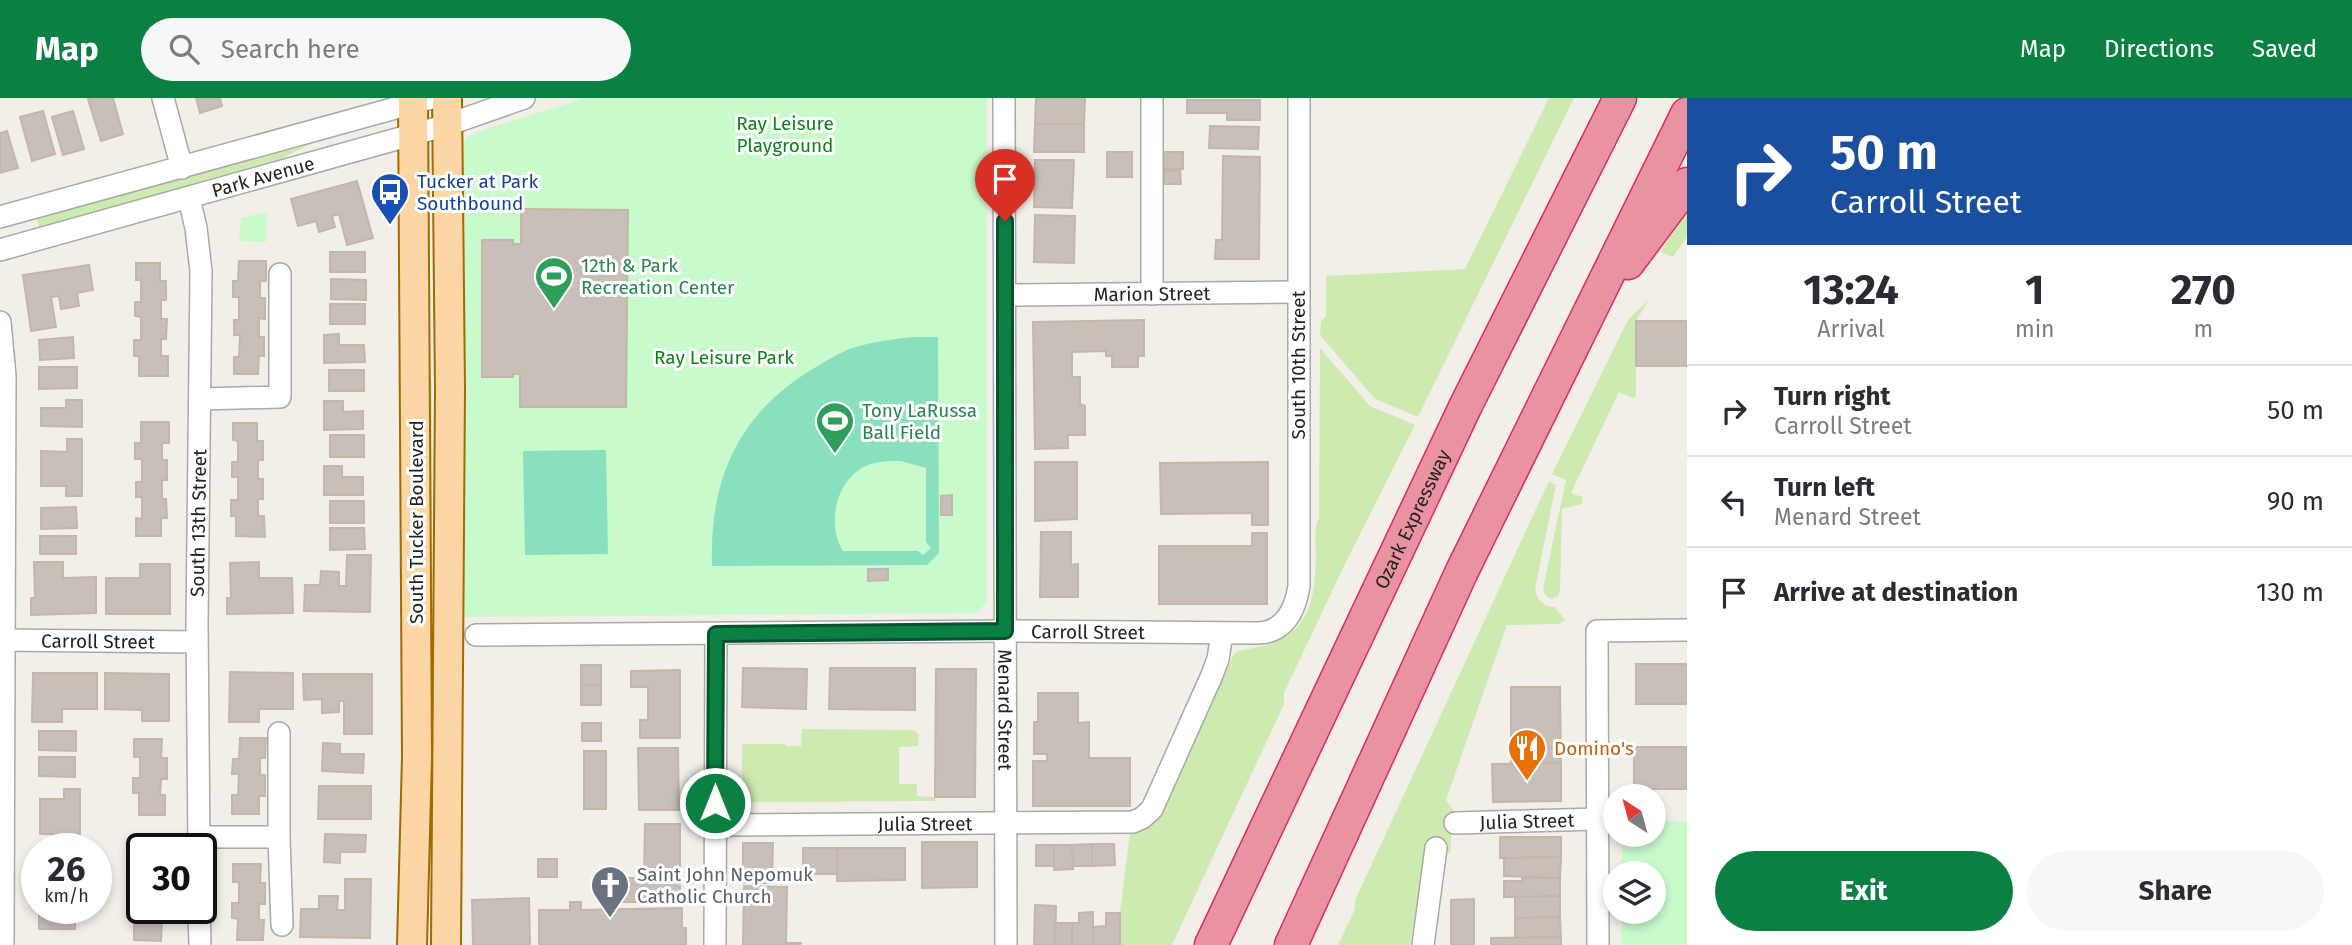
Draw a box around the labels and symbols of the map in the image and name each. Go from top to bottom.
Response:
park label: Ray Leisure Playground [736,112,834,157]
pin [975,149,1035,221]
street label: Park Avenue [209,152,317,202]
place label: Tucker at Park Southbound [417,170,538,215]
bus stop icon: Tucker at Park Southbound [369,171,411,226]
place label: 12th & Park Recreation Center [581,254,735,299]
sports icon: 12th & Park Recreation Center [533,255,575,310]
street label: Marion Street [1094,282,1211,306]
street label: South 10th Street [1287,290,1310,439]
park label: Ray Leisure Park [654,346,794,369]
place label: Tony LaRussa Ball Field [862,399,977,444]
sports icon: Tony LaRussa Ball Field [814,400,856,455]
street label: South Tucker Boulevard [405,420,428,624]
street label: Ozark Expressway [1370,445,1456,593]
street label: South 13th Street [186,449,211,597]
street label: Carroll Street [1031,620,1145,644]
street label: Carroll Street [41,629,155,654]
street label: Menard Street [993,649,1017,771]
restaurant icon: Domino's [1506,727,1548,782]
place label: Domino's [1554,737,1634,760]
position arrow [678,766,752,840]
north arrow [1603,784,1666,847]
street label: Julia Street [1479,809,1575,834]
street label: Julia Street [878,812,973,836]
speed limit sign: 30 [126,833,217,924]
place label: Saint John Nepomuk Catholic Church [637,863,813,908]
church icon: Saint John Nepomuk Catholic Church [589,864,631,919]

